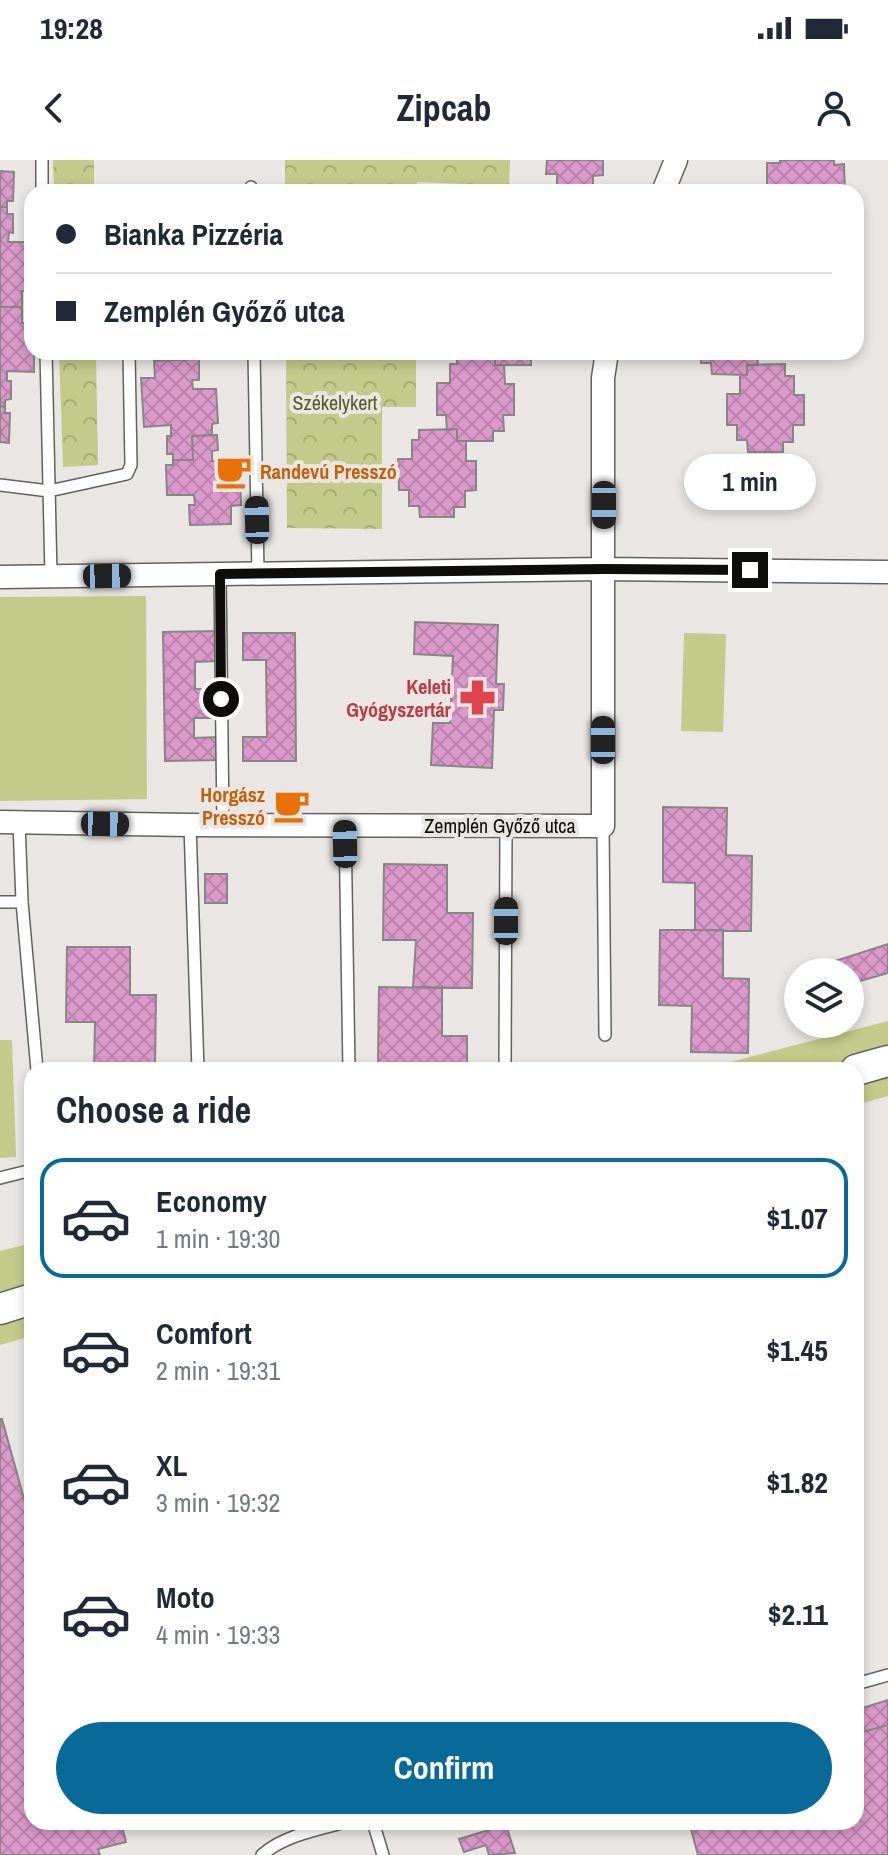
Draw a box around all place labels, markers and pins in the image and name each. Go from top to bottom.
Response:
cafe icon: Randevú Presszó [215,452,253,490]
place label: Randevú Presszó [260,458,397,485]
place label: Keleti Gyógyszertár [346,673,452,723]
pharmacy icon: Keleti Gyógyszertár [458,678,496,716]
place label: Horgász Presszó [200,781,265,831]
cafe icon: Horgász Presszó [272,787,310,825]

